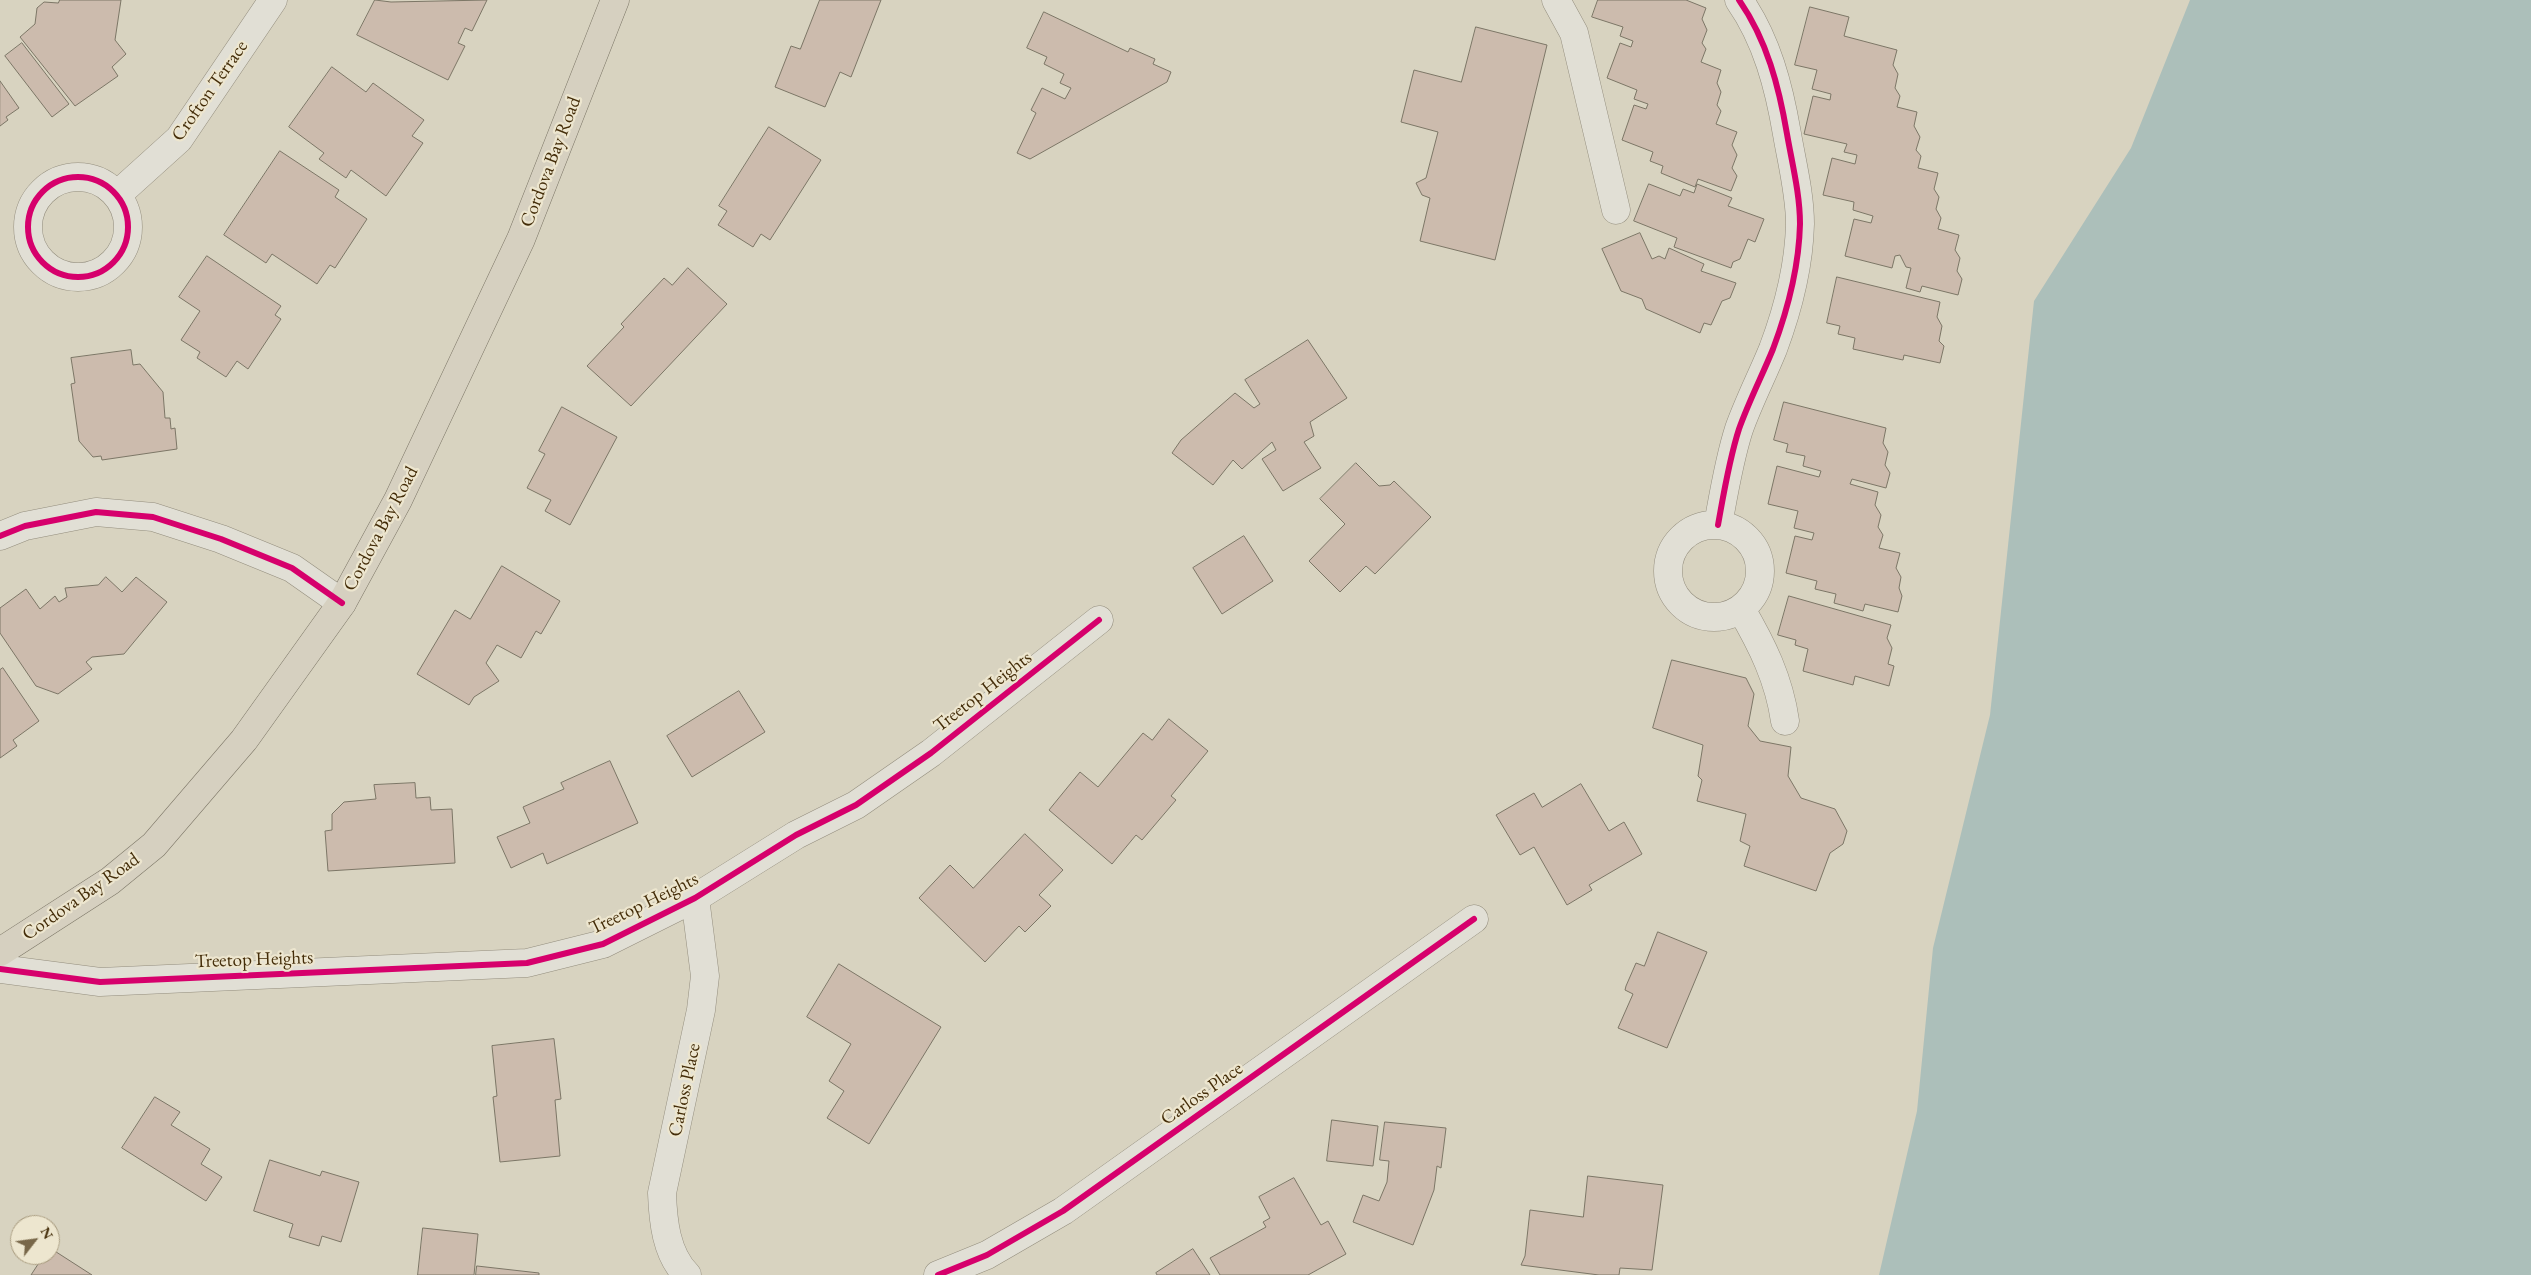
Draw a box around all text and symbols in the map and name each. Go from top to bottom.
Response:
street label: Crofton Terrace [167,36,253,146]
street label: Cordova Bay Road [516,94,586,230]
street label: Cordova Bay Road [339,463,423,595]
street label: Treetop Heights [929,647,1037,737]
street label: Cordova Bay Road [18,848,144,946]
street label: Treetop Heights [586,868,702,940]
street label: Treetop Heights [194,947,314,973]
street label: Carloss Place [664,1041,706,1139]
street label: Carloss Place [1157,1057,1247,1131]
north arrow [10,1215,60,1265]
text: N [36,1224,58,1242]

